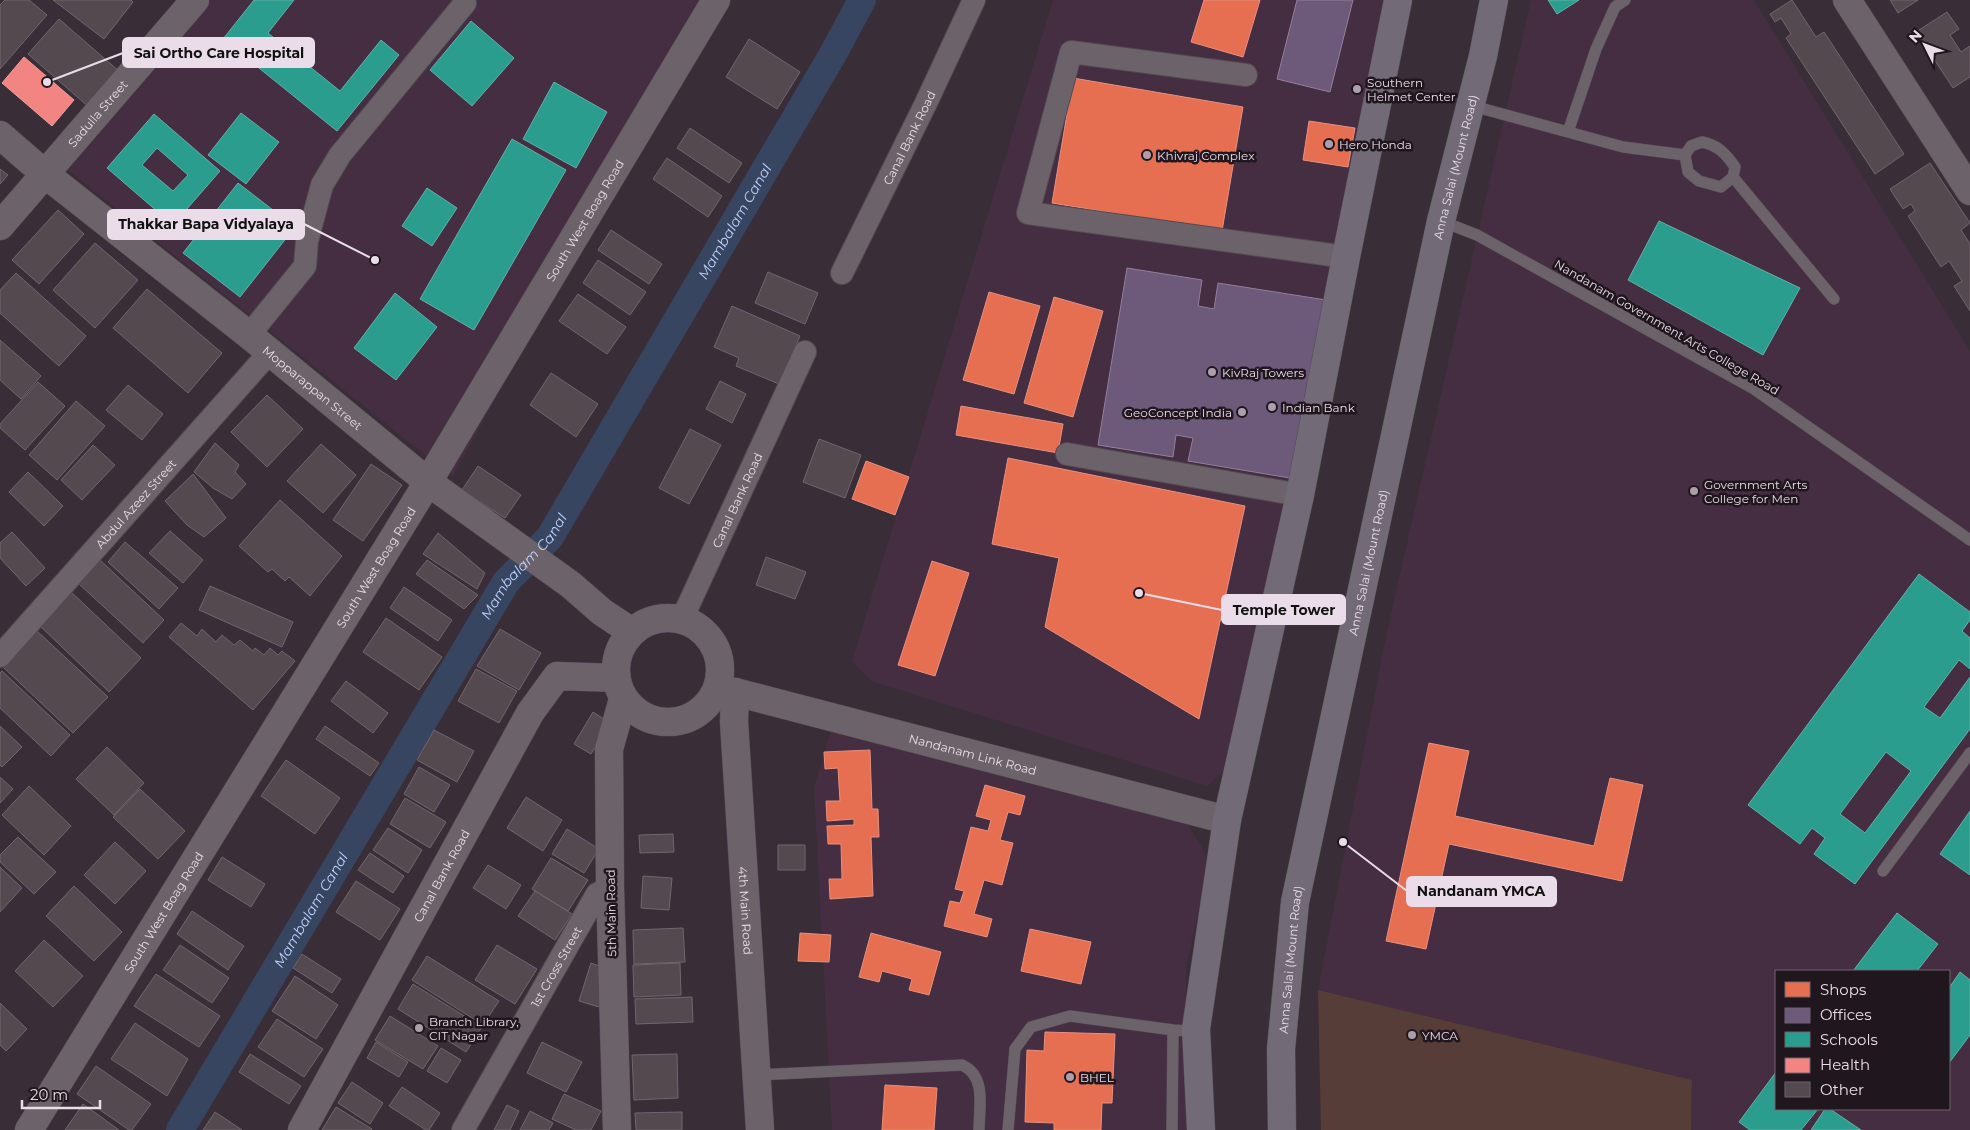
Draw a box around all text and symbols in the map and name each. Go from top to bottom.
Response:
north arrow [1900,20,1950,70]
text: N [1905,26,1926,47]
callout: Sai Ortho Care Hospital [123,38,314,67]
text: Sai Ortho Care Hospital [134,44,304,62]
place label: Southern Helmet Center [1367,75,1456,104]
street label: Sadulla Street [64,76,130,150]
marker: Southern Helmet Center [1351,83,1363,95]
street label: Canal Bank Road [879,88,938,187]
street label: Anna Salai (Mount Road) [1430,93,1480,241]
place label: Hero Honda [1339,137,1412,152]
marker: Hero Honda [1323,138,1335,150]
place label: Khivraj Complex [1157,148,1255,163]
marker: Khivraj Complex [1141,149,1153,161]
street label: South West Boag Road [542,156,627,284]
water label: Mambalam Canal [694,161,776,283]
callout: Thakkar Bapa Vidyalaya [108,210,304,239]
text: Thakkar Bapa Vidyalaya [118,215,294,233]
street label: Nandanam Government Arts College Road [1552,256,1782,398]
street label: Mopparappan Street [260,342,366,433]
place label: KivRaj Towers [1222,365,1304,380]
marker: KivRaj Towers [1206,366,1218,378]
place label: Indian Bank [1282,400,1356,415]
marker: Indian Bank [1266,401,1278,413]
place label: GeoConcept India [1124,405,1232,420]
marker: GeoConcept India [1236,406,1248,418]
street label: Canal Bank Road [708,450,765,550]
street label: Abdul Azeez Street [92,456,179,551]
place label: Government Arts College for Men [1704,477,1808,506]
marker: Government Arts College for Men [1688,485,1700,497]
street label: Anna Salai (Mount Road) [1345,488,1391,637]
street label: South West Boag Road [333,504,419,630]
water label: Mambalam Canal [477,510,571,623]
callout: Temple Tower [1222,595,1345,624]
text: Temple Tower [1233,601,1335,619]
street label: Nandanam Link Road [907,730,1038,778]
street label: Canal Bank Road [410,827,472,924]
street label: South West Boag Road [120,849,206,975]
water label: Mambalam Canal [270,849,352,971]
street label: 4th Main Road [736,866,756,955]
street label: 5th Main Road [603,869,619,957]
callout: Nandanam YMCA [1407,877,1556,906]
text: Nandanam YMCA [1417,882,1545,900]
street label: Anna Salai (Mount Road) [1275,884,1306,1034]
street label: 1st Cross Street [527,924,585,1009]
legend [1775,970,1950,1110]
text: Shops [1820,980,1866,999]
text: Offices [1820,1005,1872,1024]
place label: Branch Library, CIT Nagar [429,1014,519,1043]
marker: Branch Library, CIT Nagar [413,1022,425,1034]
place label: YMCA [1422,1028,1458,1043]
marker: YMCA [1406,1029,1418,1041]
text: Schools [1820,1030,1878,1049]
text: Health [1820,1055,1870,1074]
place label: BHEL [1080,1070,1114,1085]
marker: BHEL [1064,1071,1076,1083]
scale bar [22,1078,100,1110]
text: Other [1820,1080,1864,1099]
text: 20 m [30,1085,68,1104]

